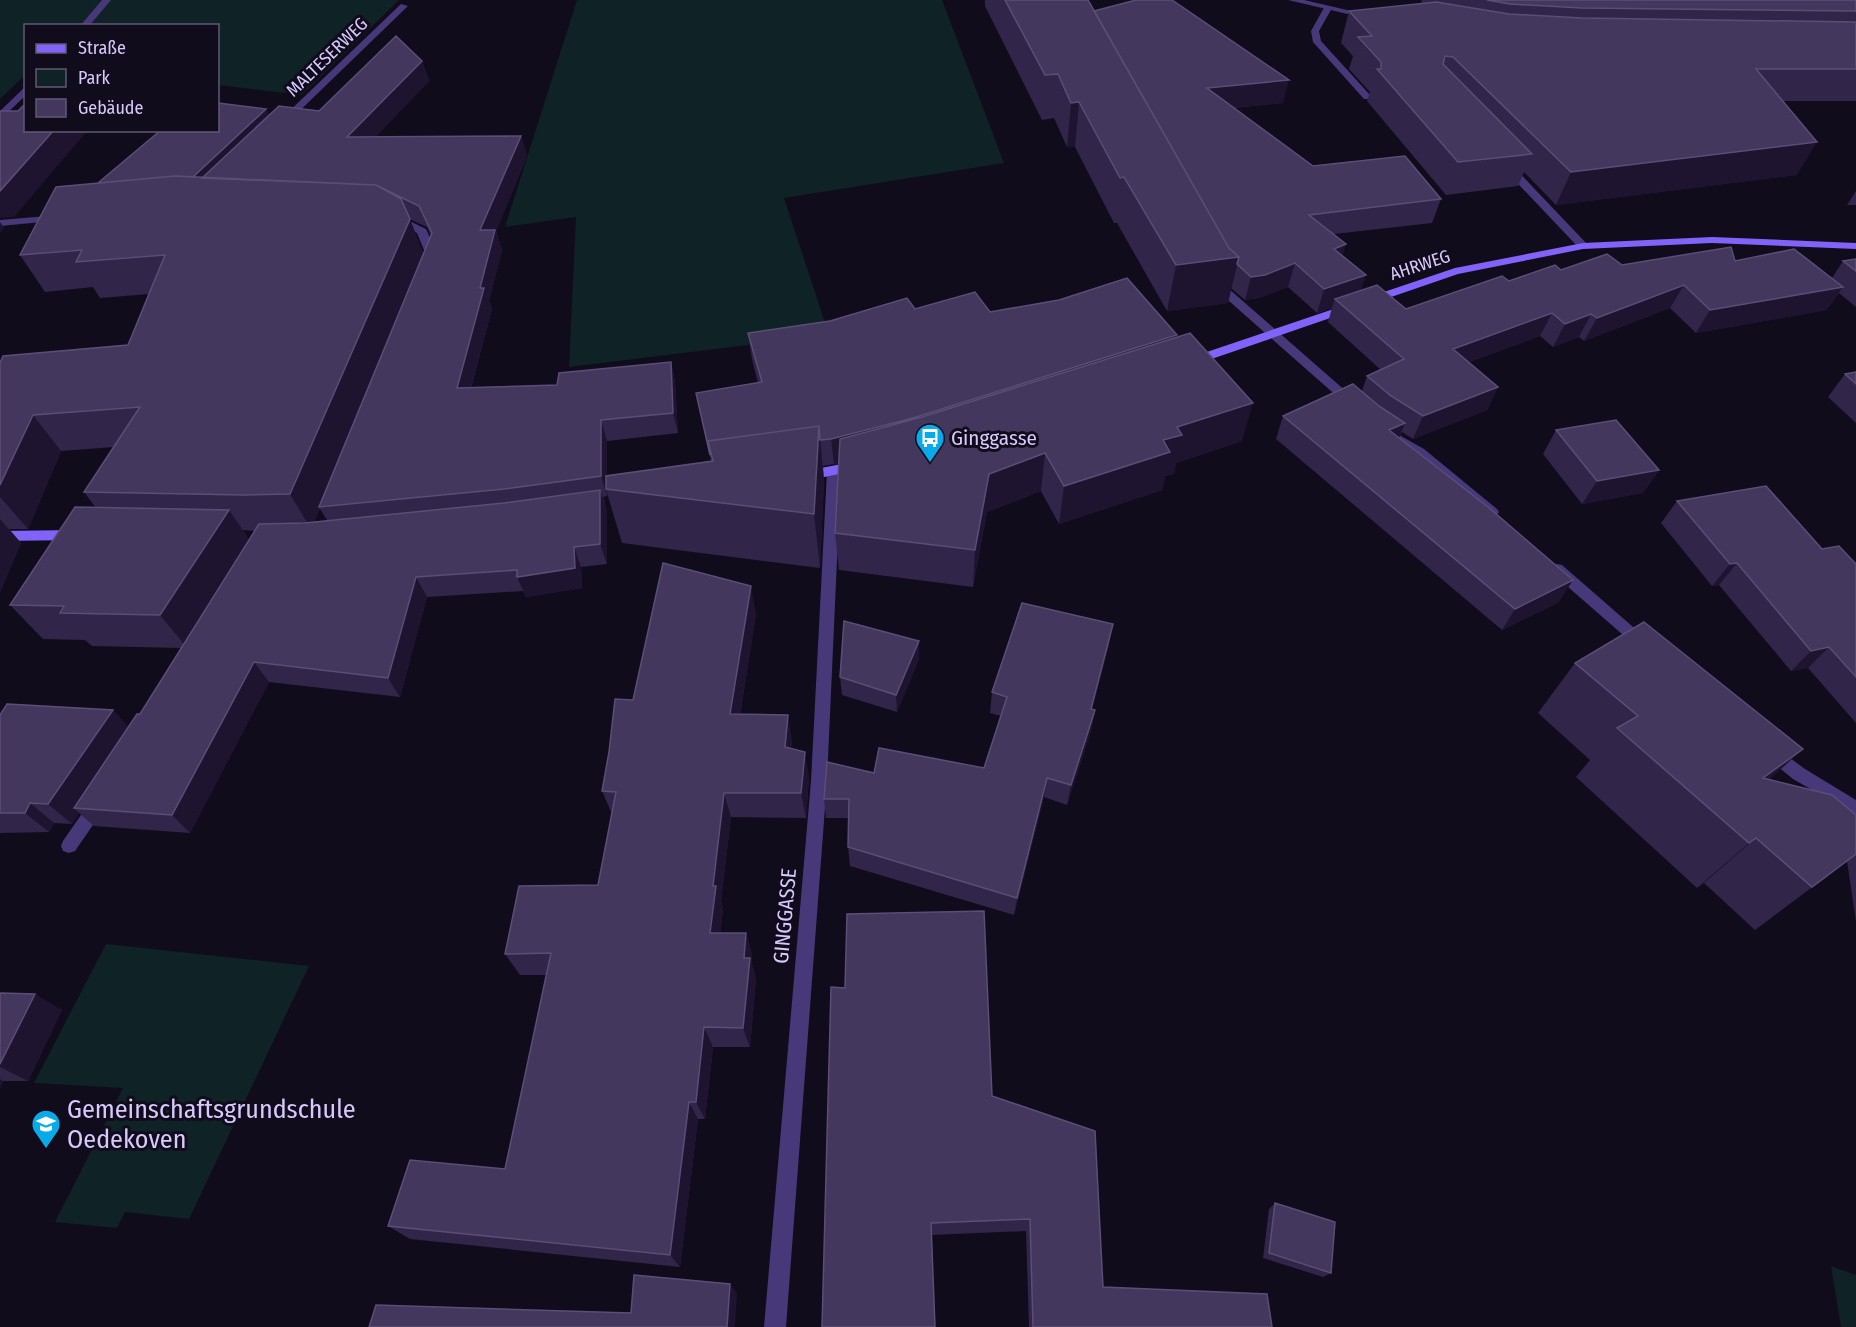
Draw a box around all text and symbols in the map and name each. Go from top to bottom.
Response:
street label: MALTESERWEG [282,13,372,101]
legend [24,24,219,132]
text: Straße [78,37,126,59]
text: Park [78,67,111,89]
text: Gebäude [78,97,144,119]
street label: AHRWEG [1387,245,1453,285]
bus stop icon: Ginggasse [914,422,946,464]
place label: Ginggasse [951,425,1037,451]
street label: GINGGASSE [768,867,802,965]
place label: Gemeinschaftsgrundschule Oedekoven [67,1094,356,1155]
school or university icon: Gemeinschaftsgrundschule Oedekoven [30,1108,62,1150]

